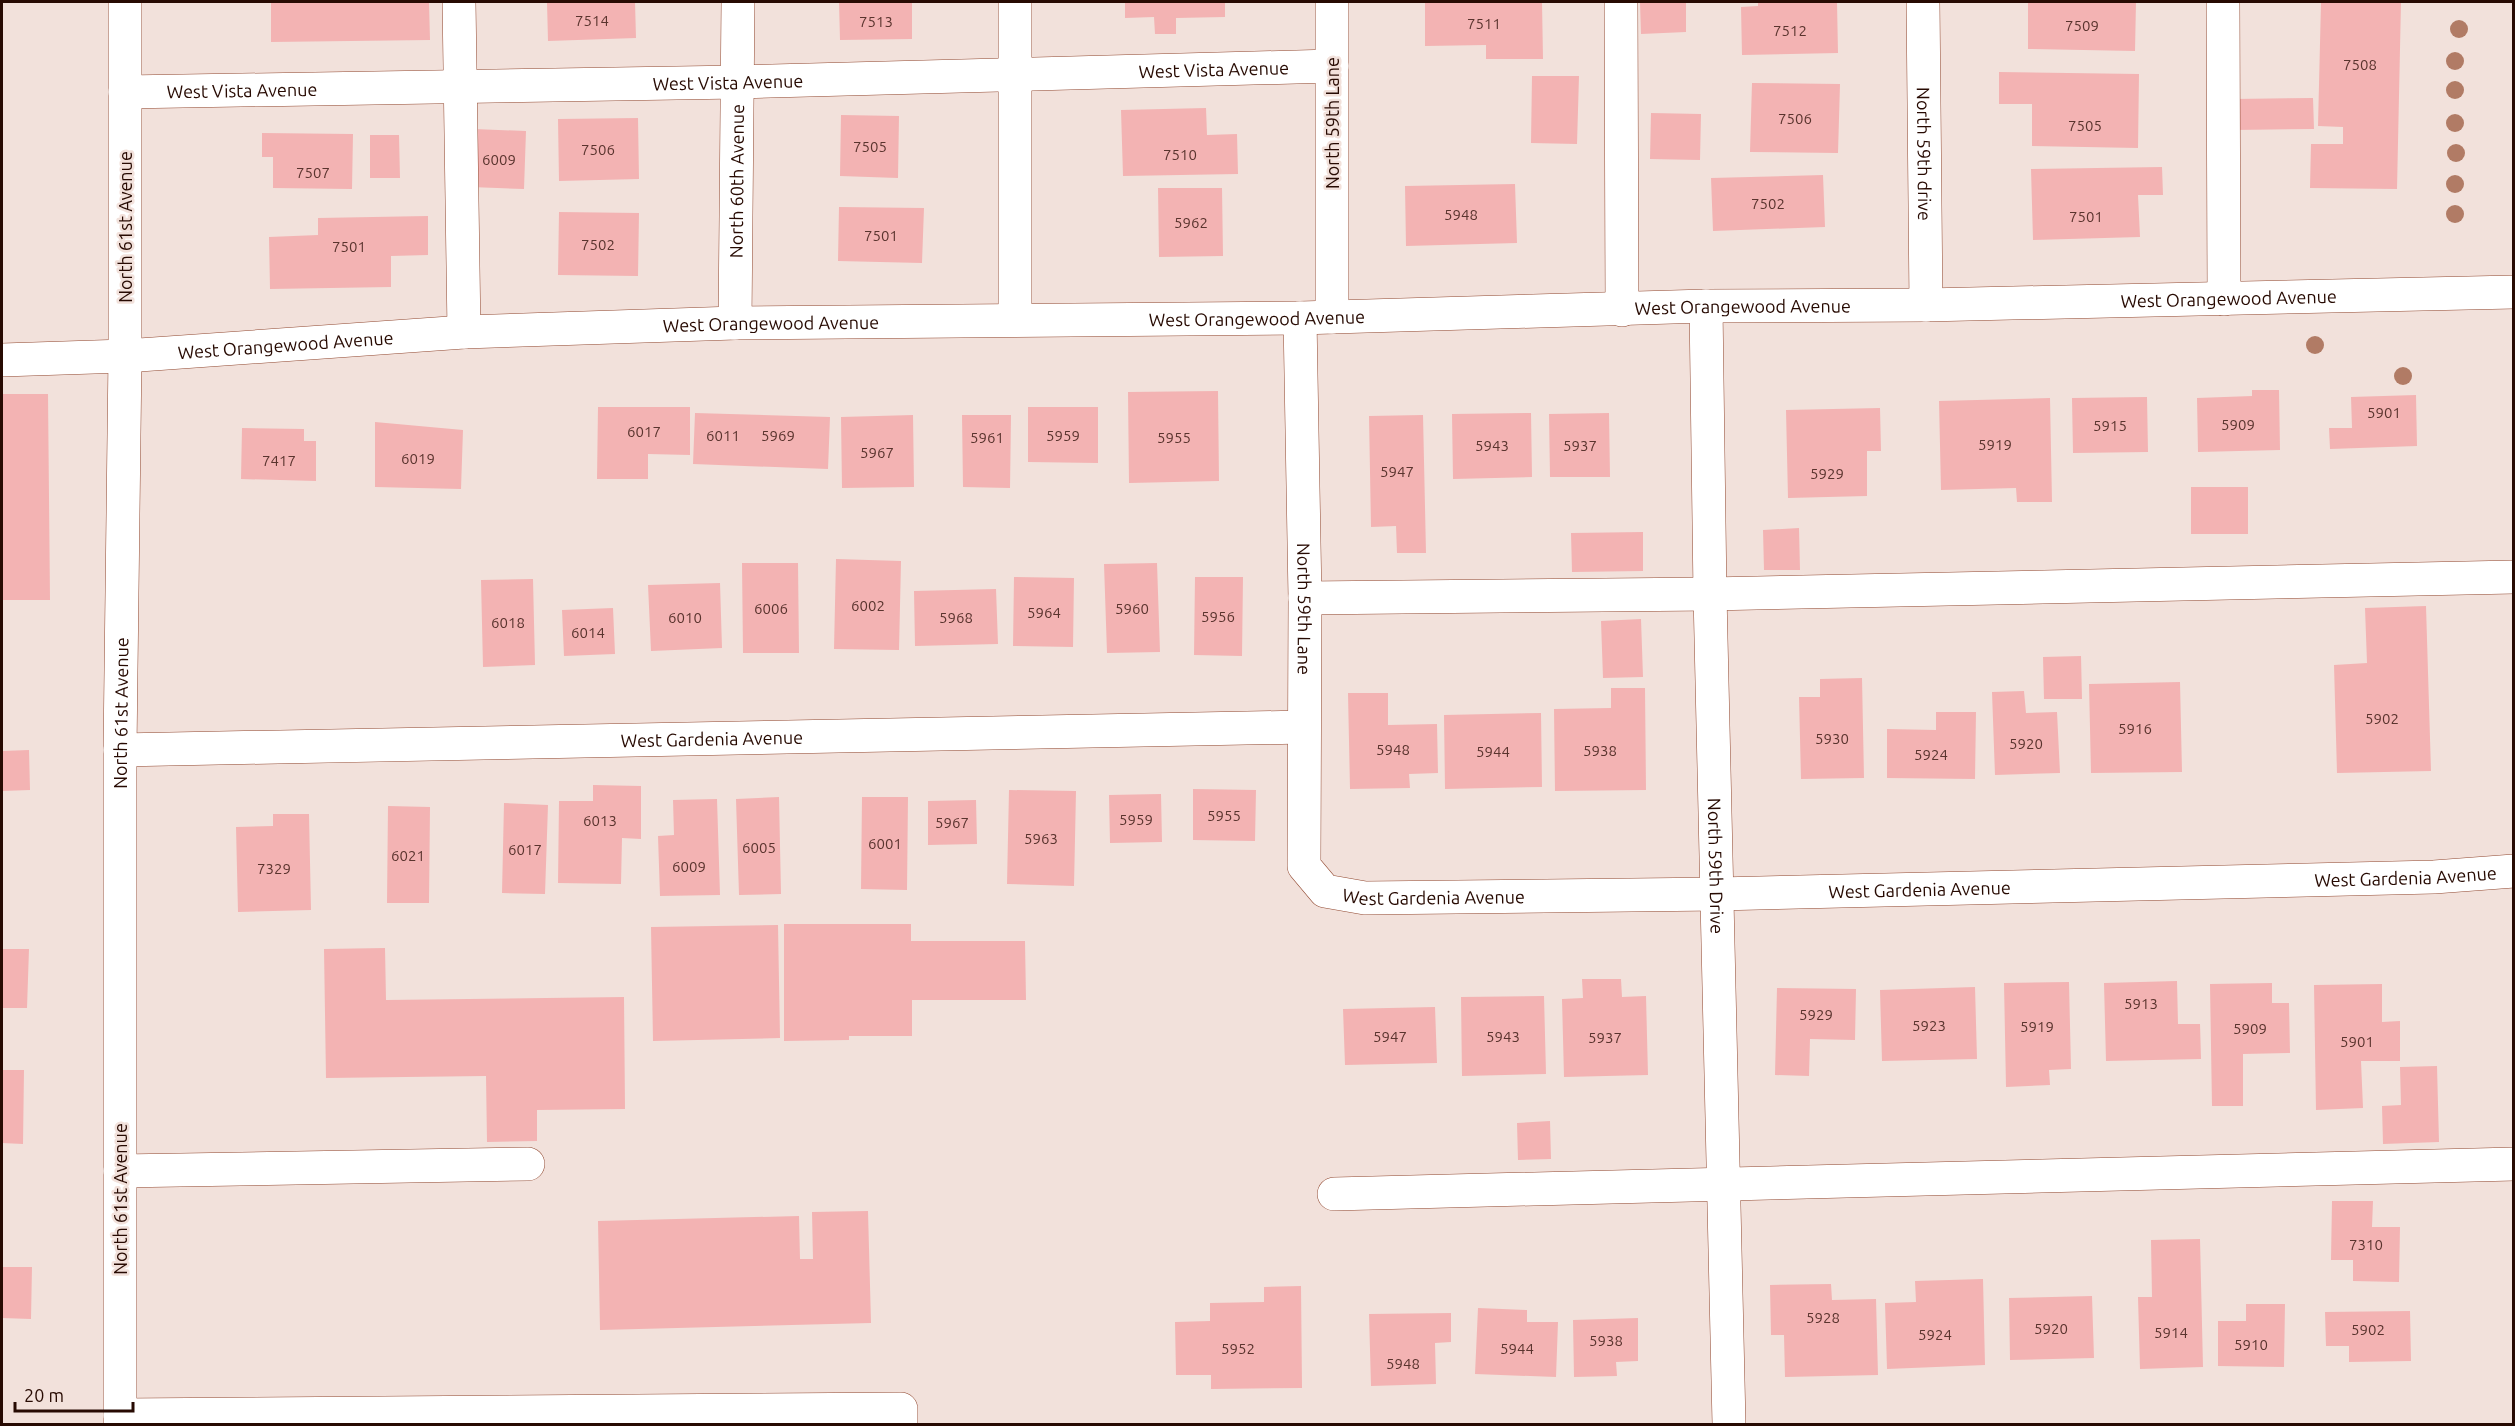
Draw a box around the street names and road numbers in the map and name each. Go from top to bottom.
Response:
street label: West Vista Avenue [1138,57,1289,81]
street label: North 59th Lane [1322,57,1342,189]
street label: West Vista Avenue [652,70,803,93]
street label: West Vista Avenue [167,79,317,101]
street label: North 59th drive [1914,87,1935,221]
street label: North 60th Avenue [726,104,747,258]
street label: North 61st Avenue [115,151,135,303]
street label: West Orangewood Avenue [2120,286,2337,311]
street label: West Orangewood Avenue [1634,295,1851,318]
street label: West Orangewood Avenue [1149,306,1365,329]
street label: West Orangewood Avenue [662,312,879,335]
street label: West Orangewood Avenue [177,327,394,362]
street label: North 59th Lane [1294,543,1315,675]
street label: North 61st Avenue [110,637,131,789]
street label: West Gardenia Avenue [620,727,803,750]
street label: North 59th Drive [1705,798,1728,934]
street label: West Gardenia Avenue [2314,862,2497,890]
street label: West Gardenia Avenue [1828,877,2011,901]
street label: West Gardenia Avenue [1341,884,1525,908]
street label: North 61st Avenue [110,1123,130,1275]

